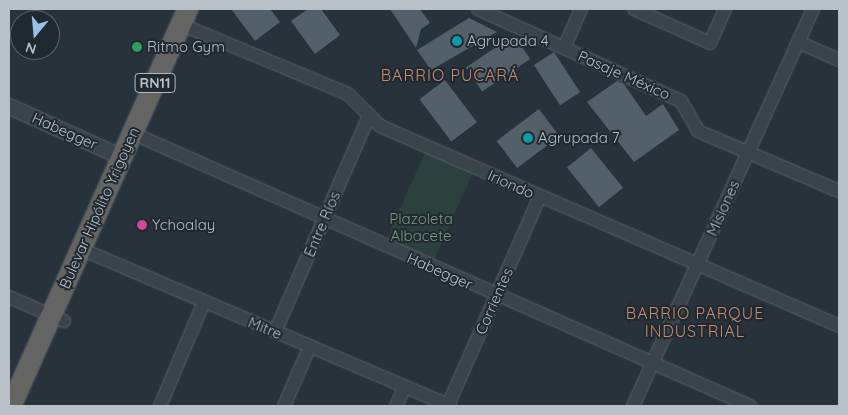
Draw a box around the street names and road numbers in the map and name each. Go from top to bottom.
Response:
street label: Pasaje México [575,47,673,103]
road number: RN11 [134,72,176,95]
street label: Habegger [29,109,101,153]
street label: Bulevar Hipólito Yrigoyen [55,125,143,291]
street label: Iriondo [485,166,537,202]
street label: Misiones [703,177,743,239]
street label: Entre Ríos [300,188,344,260]
street label: Habegger [404,249,476,293]
street label: Corrientes [471,265,517,337]
street label: Mitre [246,313,284,343]

